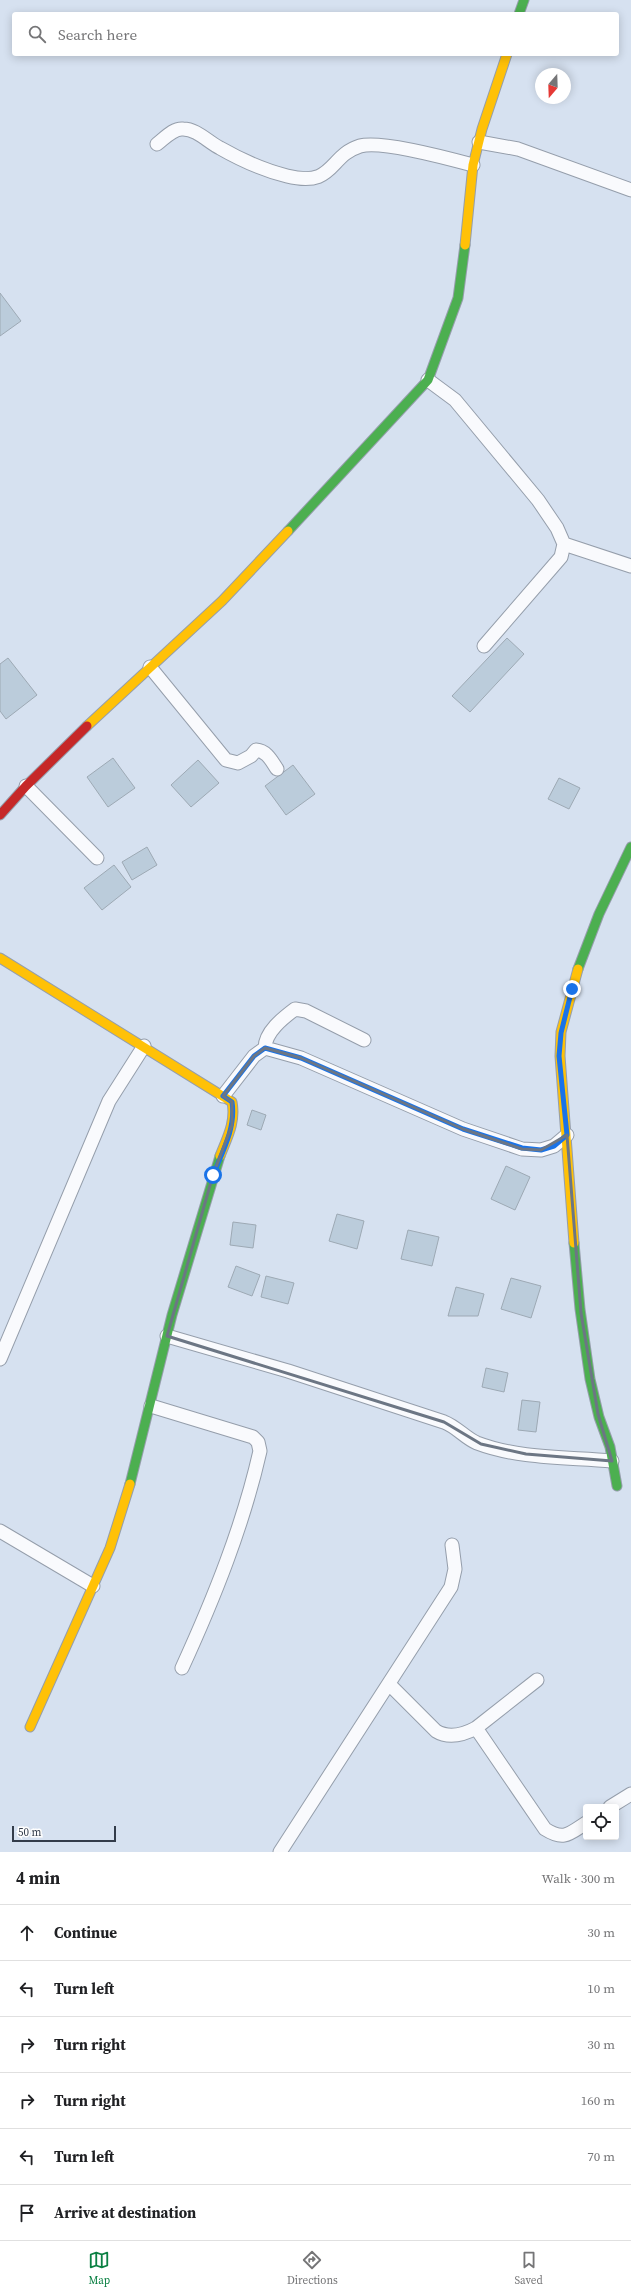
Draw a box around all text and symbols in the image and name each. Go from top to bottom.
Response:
search box [12,12,619,56]
icon: search [26,23,48,45]
text: Search here [58,24,137,45]
north arrow [535,68,571,104]
route end [563,980,581,998]
route start [204,1166,222,1184]
map controls [583,1804,619,1840]
button: locate [583,1804,619,1840]
scale bar [12,1824,116,1843]
text: 50 m [18,1825,41,1840]
text: 4 min [16,1866,60,1890]
text: Walk · 300 m [542,1870,615,1887]
icon: ahead [16,1922,38,1944]
text: Continue [54,1922,117,1943]
text: 30 m [587,1924,615,1941]
icon: left [16,1978,38,2000]
text: Turn left [54,1978,114,1999]
text: 10 m [587,1980,615,1997]
icon: right [16,2034,38,2056]
text: Turn right [54,2034,126,2055]
text: 30 m [587,2036,615,2053]
icon: right [16,2090,38,2112]
text: Turn right [54,2090,126,2111]
text: 160 m [581,2092,615,2109]
icon: left [16,2146,38,2168]
text: Turn left [54,2146,114,2167]
text: 70 m [587,2148,615,2165]
icon: arrive [16,2202,38,2224]
text: Arrive at destination [54,2202,196,2223]
tab: Map [88,2249,110,2288]
tab: Directions [287,2249,338,2288]
tab: Saved [514,2249,543,2288]

